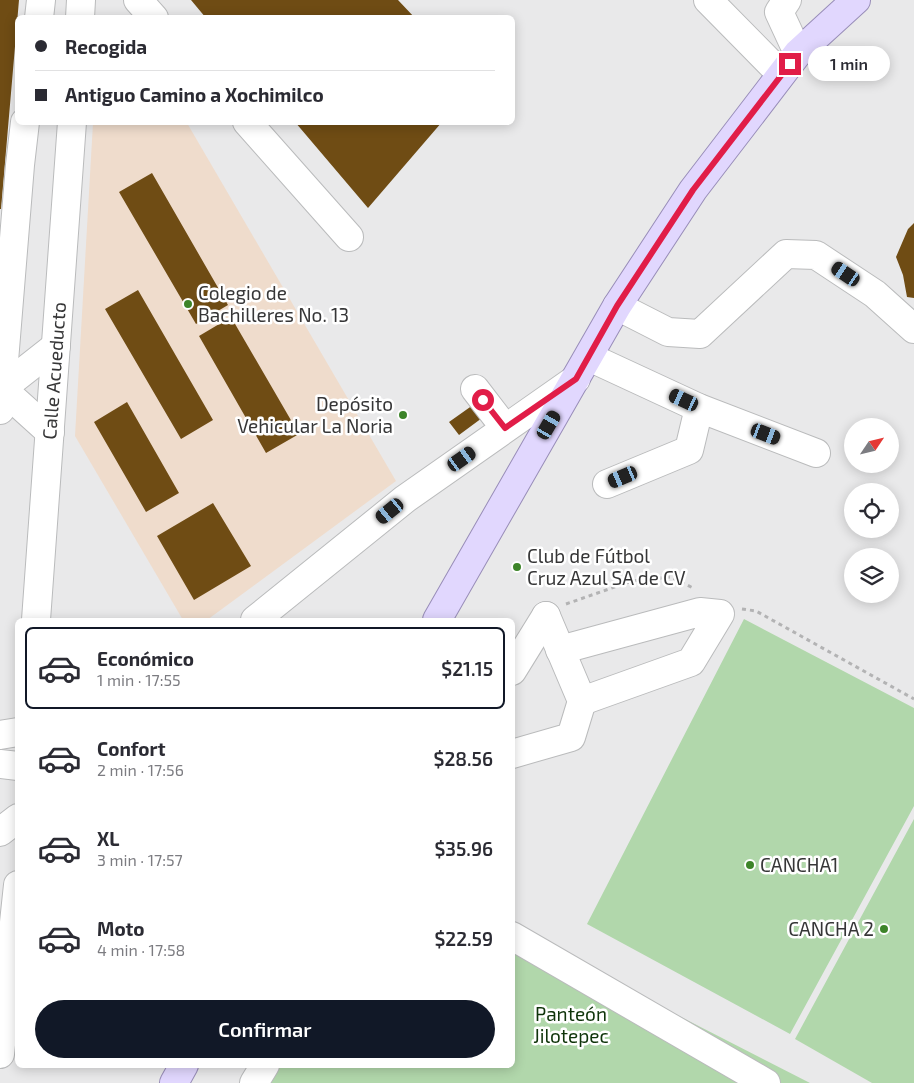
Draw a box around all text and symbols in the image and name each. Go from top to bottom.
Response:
text: Recogida [65,35,147,58]
callout: 1 min [808,46,890,82]
route end [779,53,801,75]
text: 1 min [830,54,868,73]
text: Antiguo Camino a Xochimilco [65,83,324,106]
car [829,259,862,289]
place label: Colegio de Bachilleres No. 13 [198,281,349,326]
marker: Colegio de Bachilleres No. 13 [182,298,194,310]
street label: Calle Acueducto [37,301,70,440]
car [667,387,700,413]
route start [472,389,494,411]
place label: Depósito Vehicular La Noria [237,392,393,437]
car [535,408,562,442]
marker: Depósito Vehicular La Noria [397,409,409,421]
north arrow [844,418,899,472]
map controls [844,418,899,603]
car [749,422,782,446]
car [445,444,478,474]
car [606,464,639,490]
button: locate [844,483,899,538]
car [373,496,406,526]
place label: Club de Fútbol Cruz Azul SA de CV [527,544,686,589]
button: layers [844,548,899,603]
marker: Club de Fútbol Cruz Azul SA de CV [511,561,523,573]
icon: car [37,646,82,691]
text: Económico [97,647,194,670]
text: $21.15 [441,657,493,680]
text: 1 min · 17:55 [97,670,181,689]
icon: car [37,736,82,781]
text: Confort [97,737,165,760]
text: $28.56 [434,747,493,770]
text: 2 min · 17:56 [97,760,184,779]
icon: car [37,826,82,871]
text: XL [97,827,119,850]
text: $35.96 [434,837,493,860]
text: 3 min · 17:57 [97,850,183,869]
place label: CANCHA1 [760,853,838,876]
marker: CANCHA1 [744,859,756,871]
icon: car [37,916,82,961]
text: Moto [97,917,145,940]
place label: CANCHA 2 [788,917,874,940]
marker: CANCHA 2 [878,923,890,935]
text: $22.59 [434,927,493,950]
text: 4 min · 17:58 [97,940,185,959]
button: Confirmar [35,1000,495,1058]
park label: Panteón Jilotepec [533,1002,609,1047]

